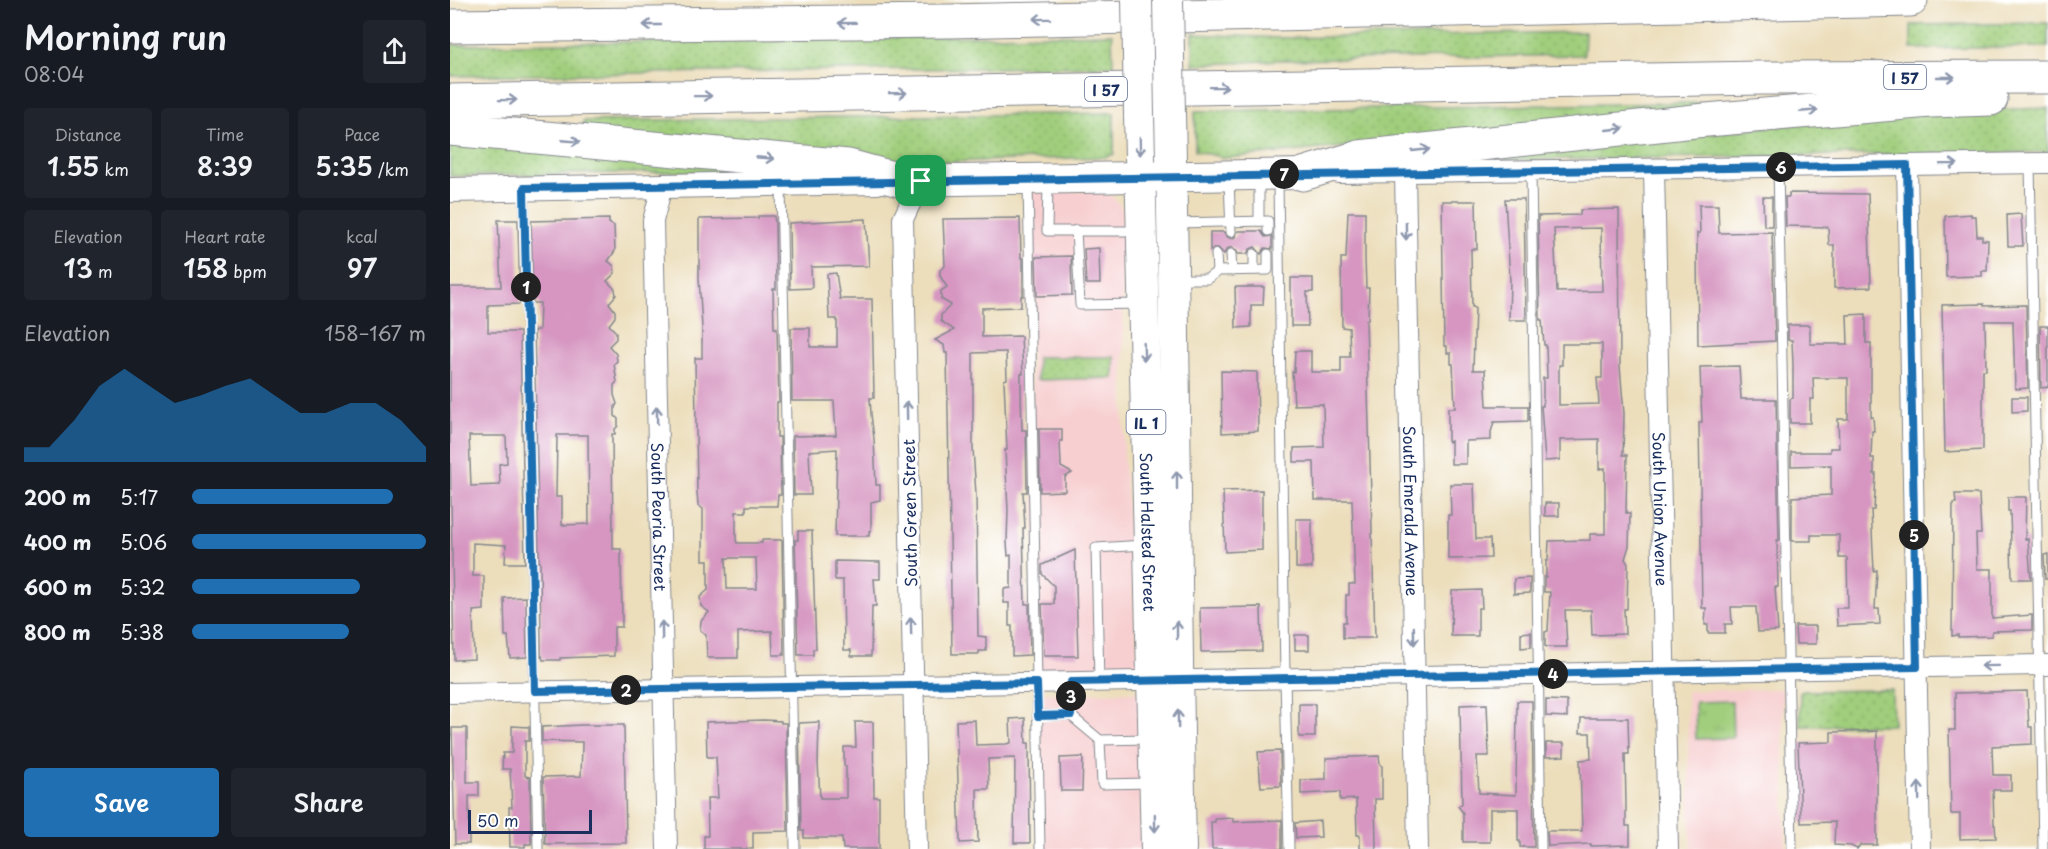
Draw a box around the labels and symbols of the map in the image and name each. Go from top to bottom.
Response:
one-way arrow [1032,13,1052,25]
one-way arrow [837,17,857,28]
one-way arrow [643,19,663,31]
road number: I 57 [1884,65,1926,89]
one-way arrow [1936,71,1956,83]
road number: I 57 [1085,77,1127,101]
one-way arrow [1209,81,1229,93]
one-way arrow [888,87,908,99]
one-way arrow [693,91,713,102]
one-way arrow [498,94,518,106]
one-way arrow [1799,105,1819,116]
one-way arrow [1605,123,1624,134]
one-way arrow [561,135,580,146]
one-way arrow [1134,135,1146,155]
one-way arrow [1411,144,1431,155]
pin: 6 [1766,152,1796,182]
one-way arrow [755,153,775,164]
pin [895,155,946,206]
one-way arrow [1938,158,1958,170]
pin: 7 [1269,159,1299,189]
one-way arrow [1400,221,1411,241]
pin: 1 [511,272,541,302]
one-way arrow [1139,342,1150,362]
one-way arrow [901,401,913,421]
one-way arrow [652,405,663,425]
road number: IL 1 [1126,410,1166,434]
street label: South Emerald Avenue [1398,426,1425,597]
street label: South Union Avenue [1647,432,1675,586]
street label: South Green Street [896,438,922,587]
street label: South Peoria Street [646,442,673,592]
street label: South Halsted Street [1135,452,1162,612]
one-way arrow [1171,470,1183,490]
pin: 5 [1899,520,1929,550]
one-way arrow [906,617,917,637]
one-way arrow [1171,620,1183,640]
one-way arrow [657,621,668,641]
one-way arrow [1408,626,1420,645]
pin: 4 [1538,659,1568,689]
one-way arrow [1980,660,2000,671]
pin: 2 [611,675,641,705]
pin: 3 [1056,681,1086,711]
one-way arrow [1173,710,1184,729]
one-way arrow [1913,781,1925,801]
scale bar [468,807,592,834]
one-way arrow [1149,813,1161,833]

